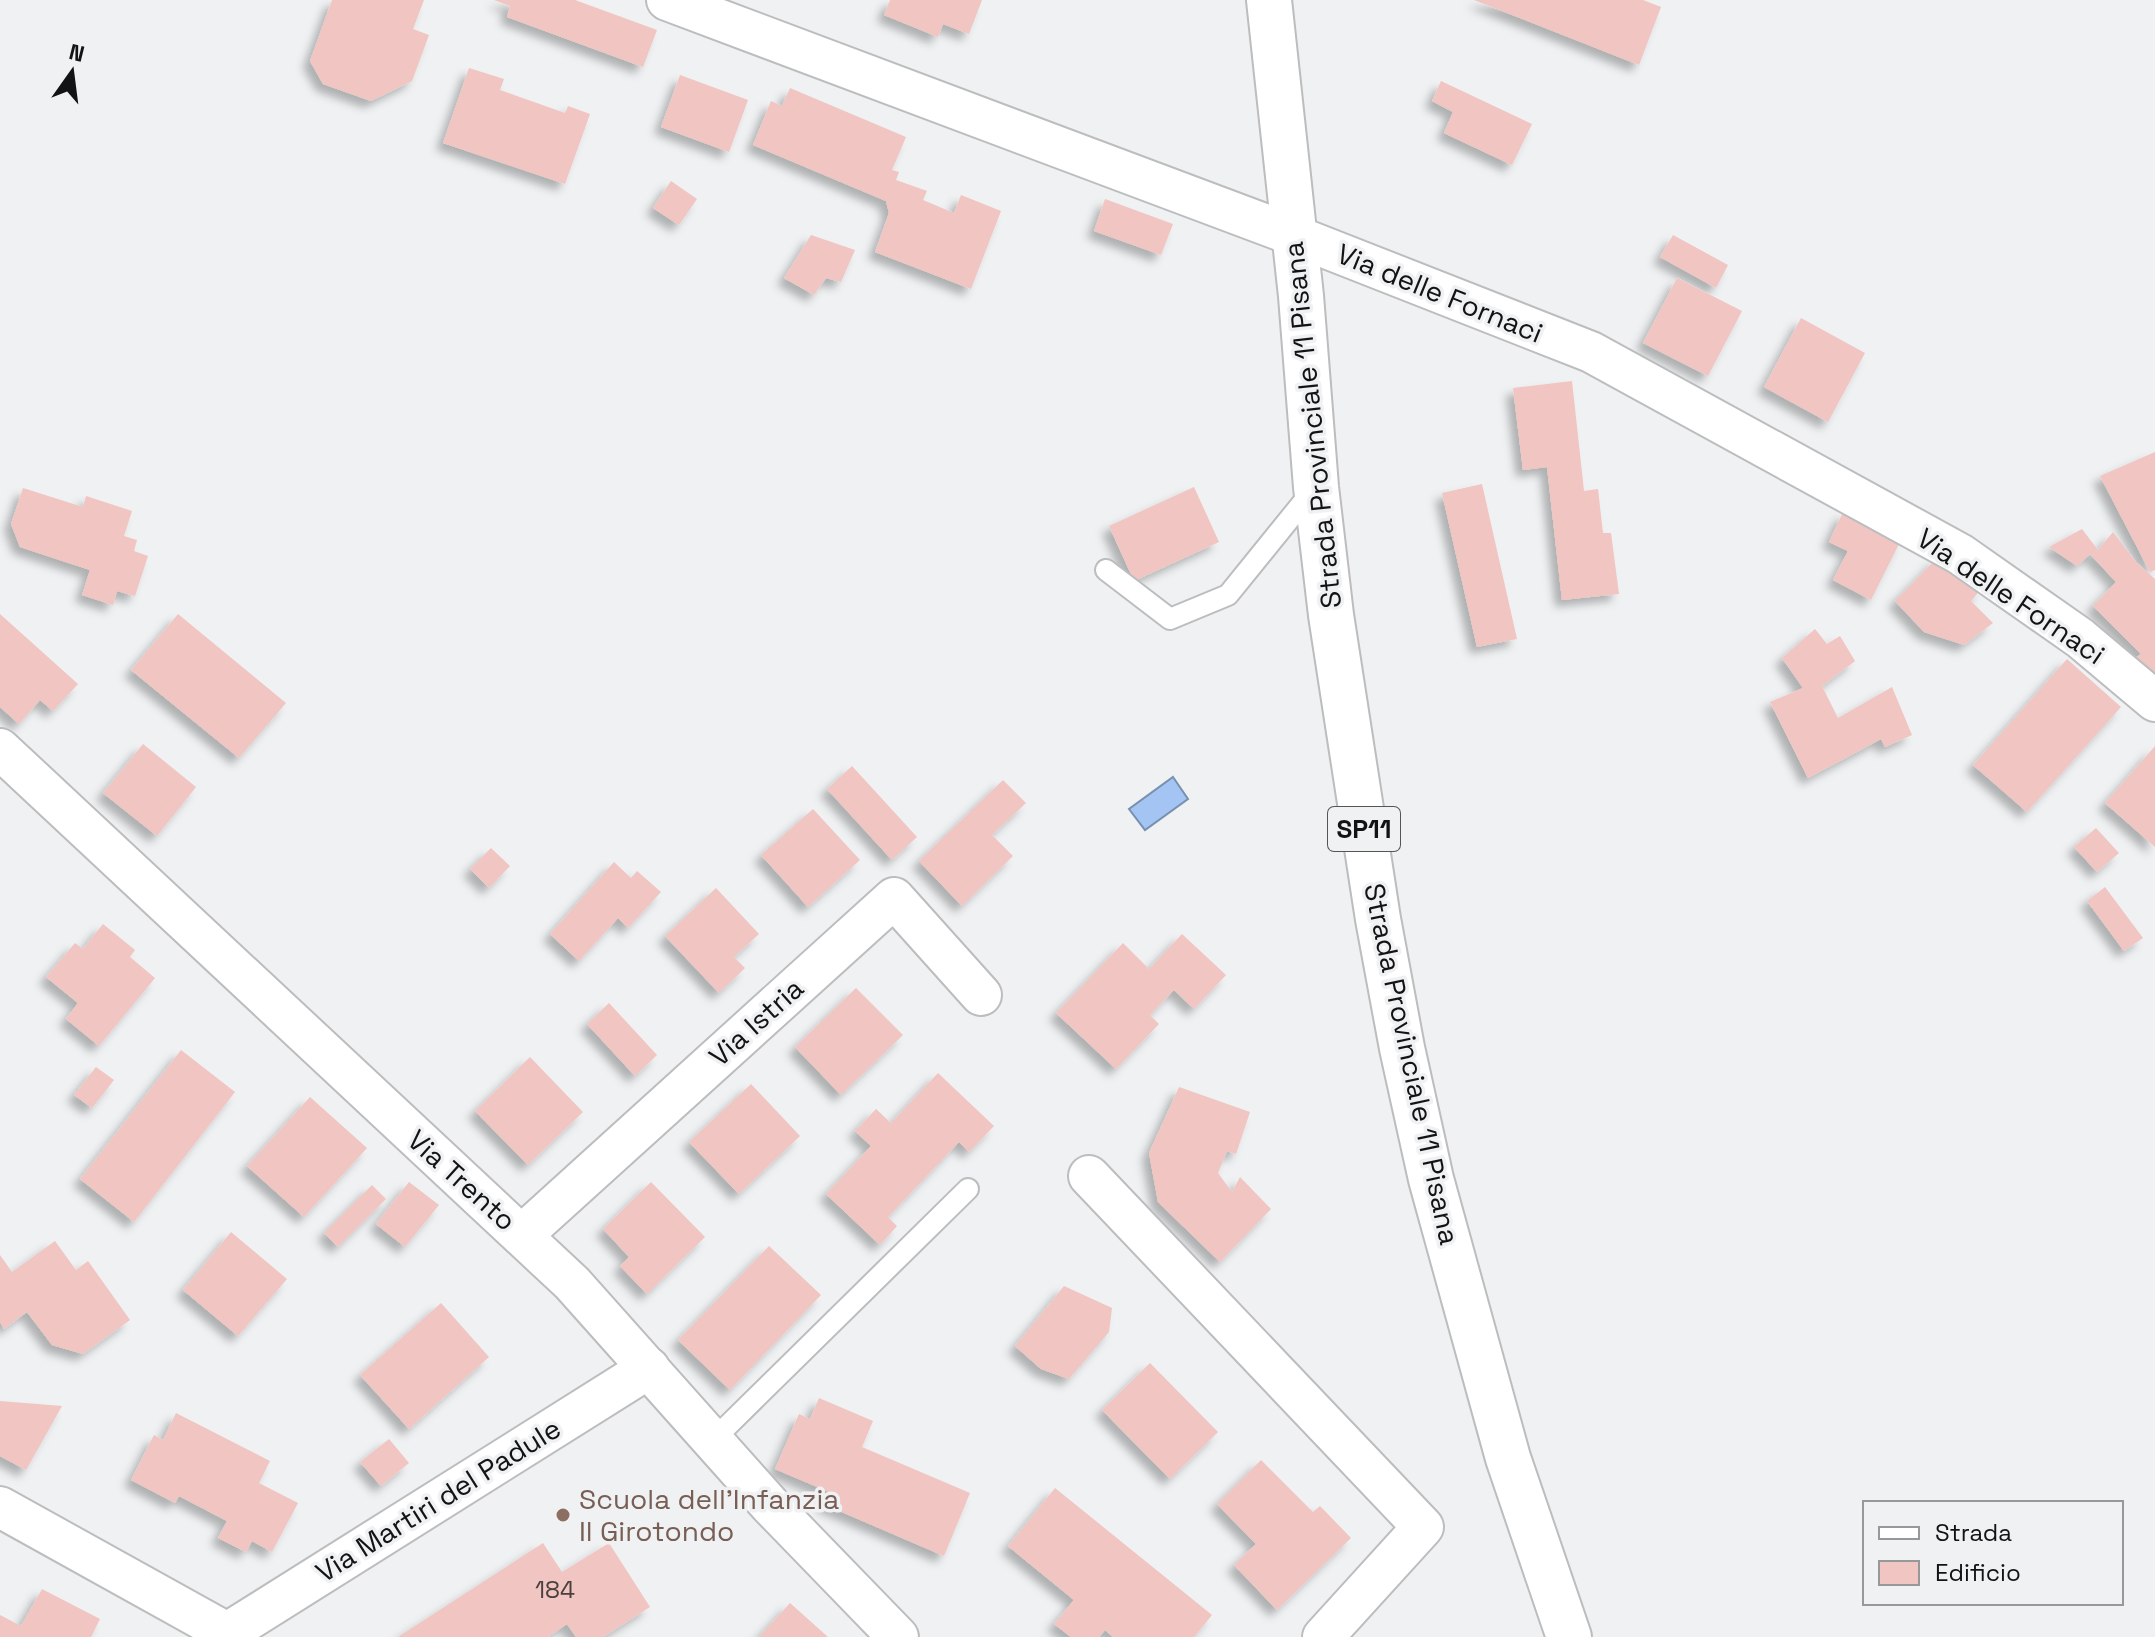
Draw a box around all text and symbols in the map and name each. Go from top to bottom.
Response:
north arrow [32,32,112,112]
text: N [66,37,87,68]
street label: Via delle Fornaci [1332,235,1548,351]
street label: Strada Provinciale 11 Pisana [1275,240,1349,610]
street label: Via delle Fornaci [1910,520,2112,672]
road number: SP11 [1328,807,1400,851]
street label: Strada Provinciale 11 Pisana [1356,880,1468,1248]
street label: Via Istria [701,970,811,1074]
street label: Via Trento [400,1122,524,1238]
street label: Via Martiri del Padule [309,1410,567,1590]
place label: Scuola dell'Infanzia Il Girotondo [579,1481,839,1549]
legend [1863,1501,2123,1605]
marker: Scuola dell'Infanzia Il Girotondo [554,1506,572,1524]
text: Strada [1935,1517,2012,1548]
text: Edificio [1935,1557,2021,1588]
house number: 184 [535,1574,575,1605]

